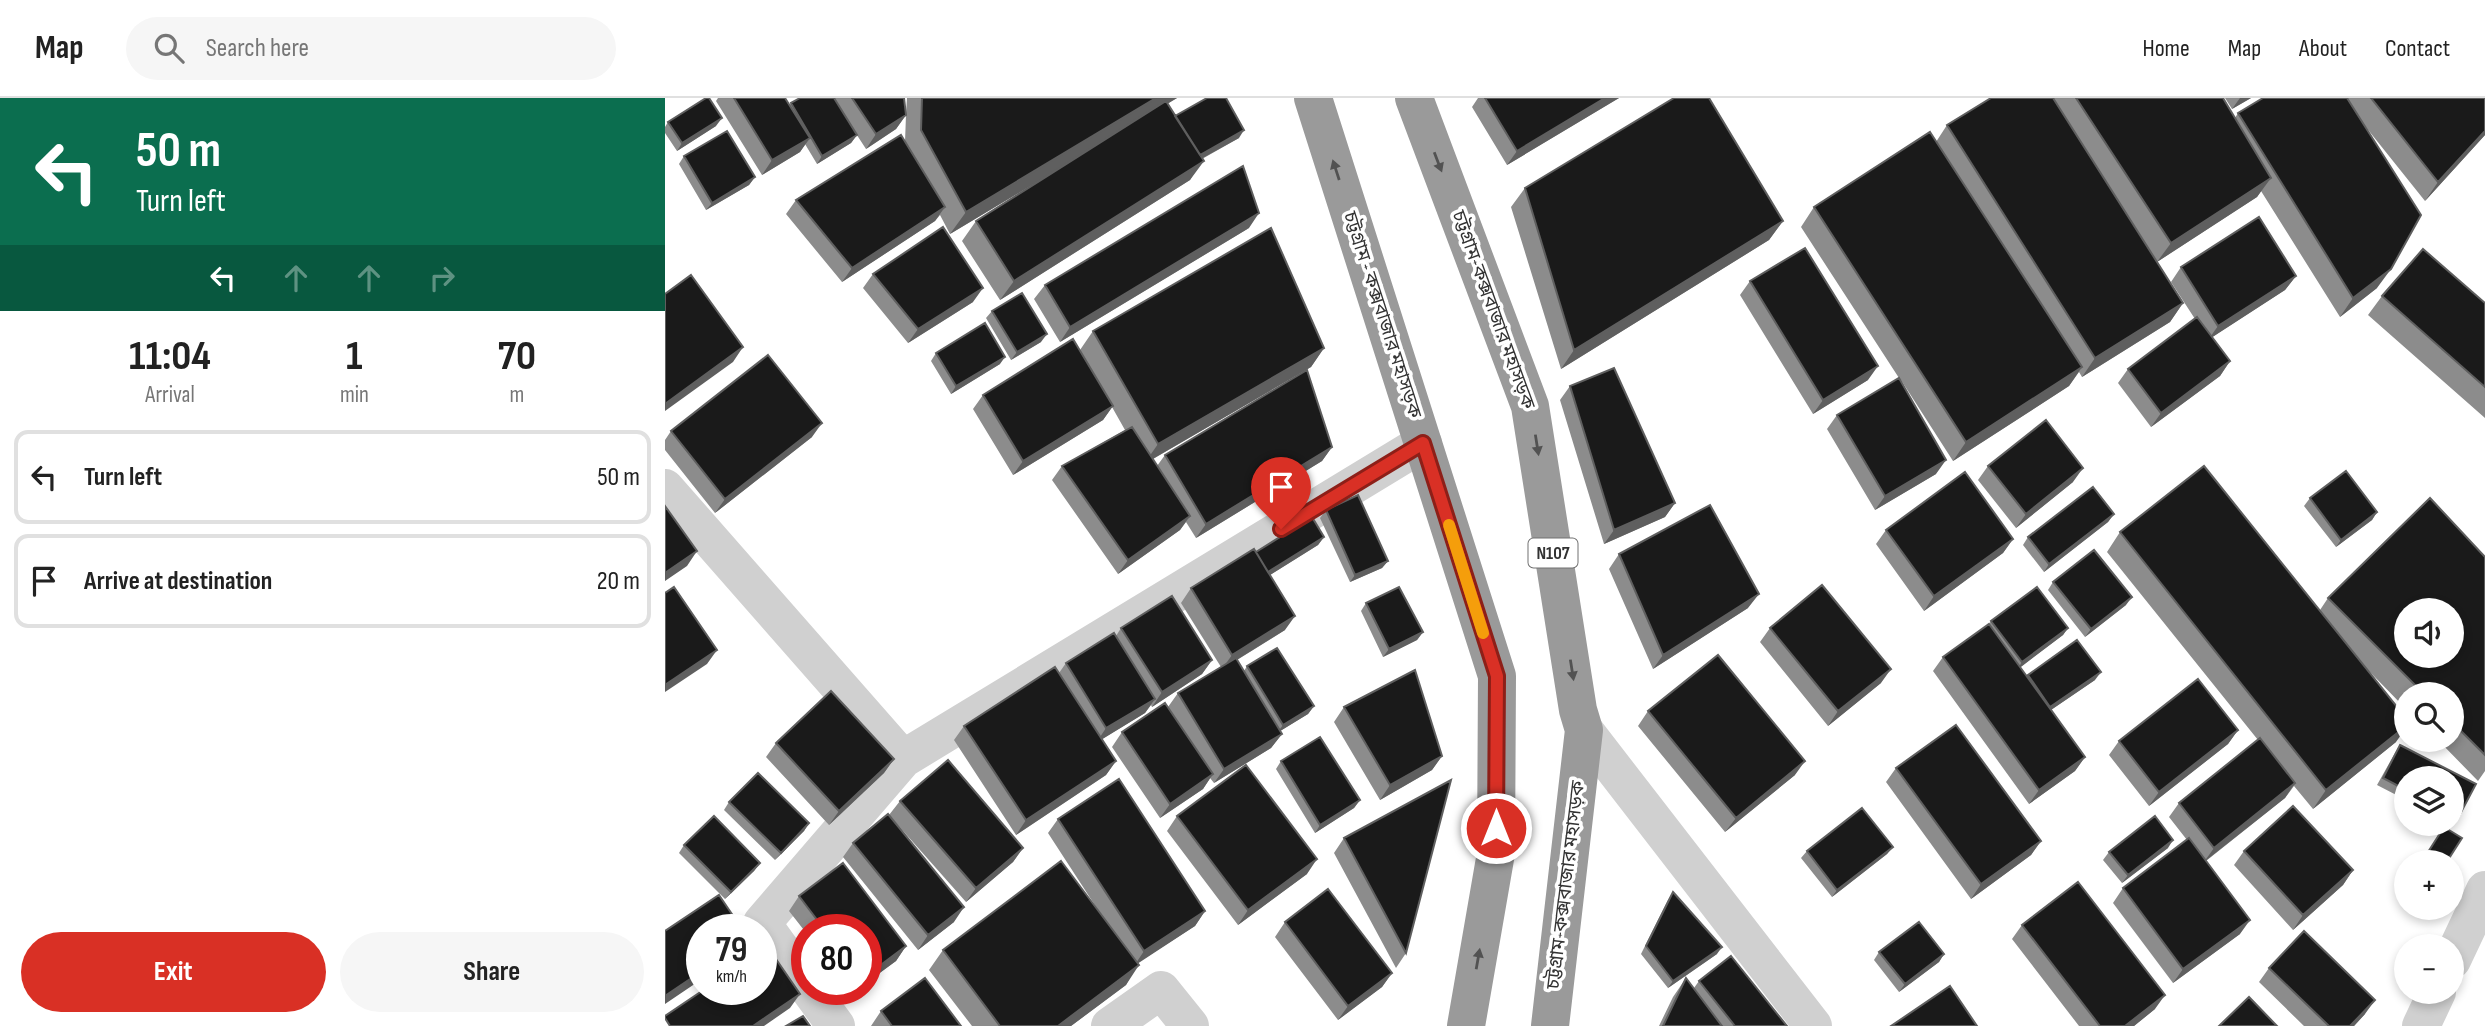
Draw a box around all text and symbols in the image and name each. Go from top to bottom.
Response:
search box [126,17,616,80]
text: Map [35,28,84,68]
icon: search [150,29,188,67]
text: Search here [206,33,309,64]
text: Home [2142,34,2190,63]
text: Map [2228,34,2261,63]
text: About [2299,34,2347,63]
text: Contact [2385,34,2450,63]
text: 50 m [136,122,221,181]
icon: left [21,126,112,217]
one-way arrow [1433,151,1444,172]
one-way arrow [1330,159,1341,180]
text: Turn left [136,182,226,221]
street label: চট্টগ্রাম-কক্সবাজার মহাসড়ক [1446,206,1541,413]
street label: চট্টগ্রাম - কক্সবাজার মহাসড়ক [1337,208,1427,422]
icon: left [204,259,242,297]
icon: ahead [277,259,315,297]
icon: ahead [350,259,388,297]
icon: right [423,259,461,297]
text: 11:04 [129,331,211,382]
text: 1 [346,331,363,382]
text: 70 [498,331,536,382]
text: Arrival [145,381,195,409]
text: min [340,381,369,409]
text: m [510,381,524,409]
one-way arrow [1532,435,1543,457]
pin [1251,457,1311,529]
icon: left [25,458,63,496]
text: Turn left [84,462,162,493]
text: 50 m [597,462,640,493]
icon: arrive [1262,468,1300,506]
road number: N107 [1529,538,1577,568]
icon: arrive [25,562,63,600]
text: Arrive at destination [84,566,272,597]
text: 20 m [597,566,640,597]
map controls [2394,598,2464,1004]
button: sound [2394,598,2464,668]
one-way arrow [1567,659,1578,681]
button: search [2394,682,2464,752]
button: layers [2394,766,2464,836]
street label: চট্টগ্রাম-কক্সবাজার মহাসড়ক [1541,779,1590,991]
position arrow [1459,791,1533,865]
button: + [2394,850,2464,920]
speed limit sign: 80 [791,914,882,1005]
text: 79 [716,929,747,972]
button: Exit [21,932,326,1012]
button: Share [340,932,644,1012]
button: − [2394,934,2464,1004]
one-way arrow [1473,948,1484,970]
text: km/h [716,966,747,987]

